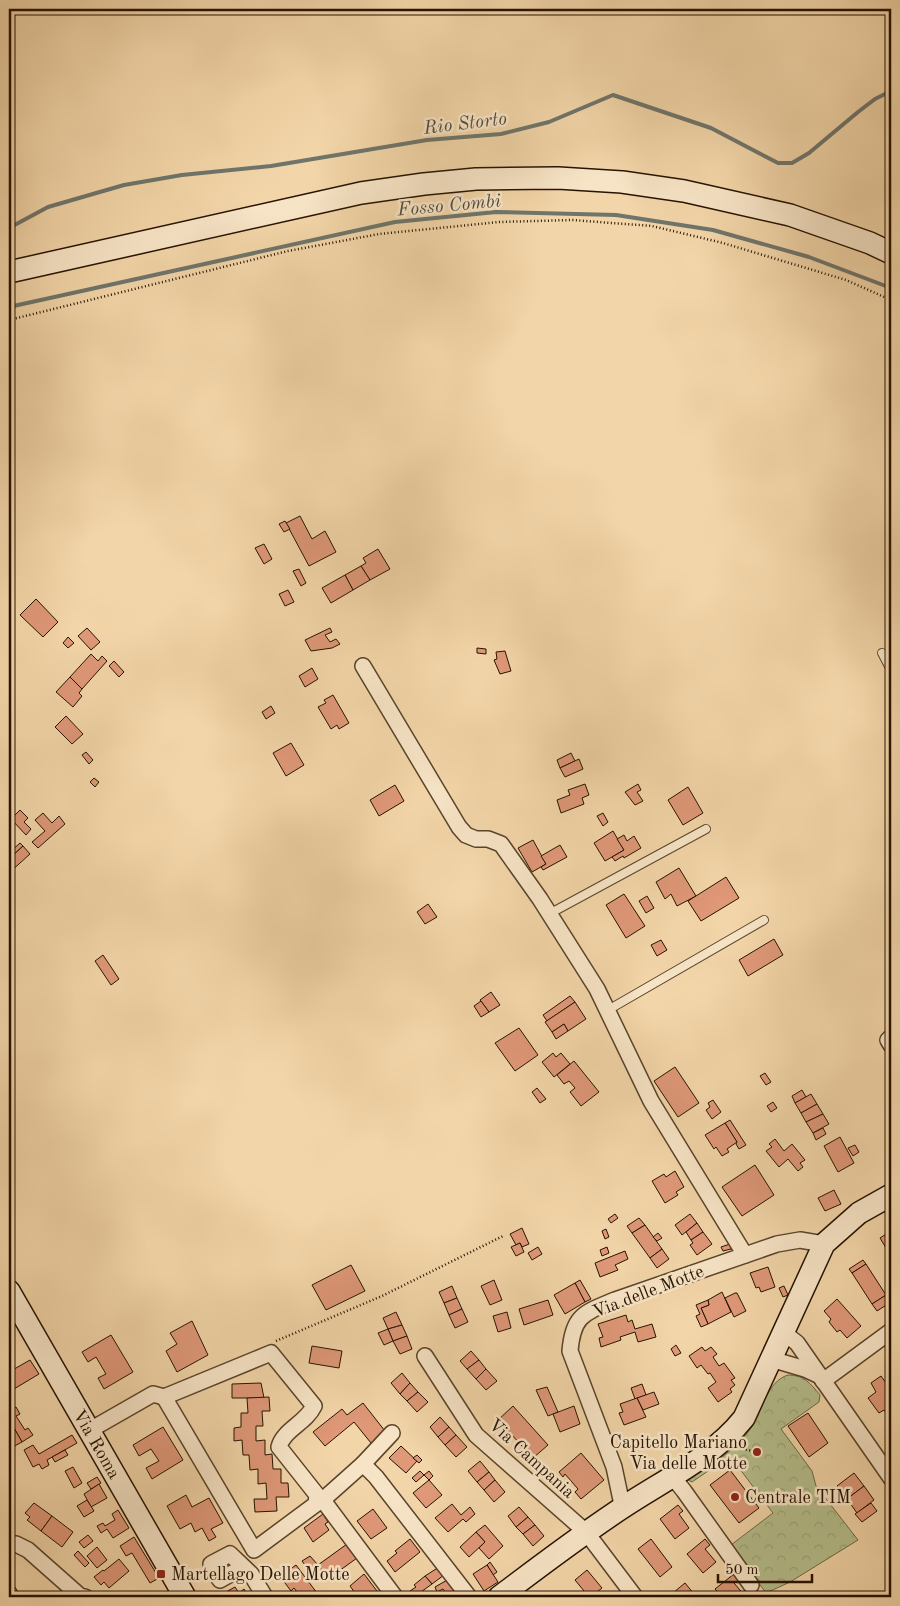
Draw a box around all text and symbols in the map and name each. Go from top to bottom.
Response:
water label: Rio Storto [422,110,508,139]
water label: Fosso Combi [396,192,503,221]
street label: Via delle Motte [590,1262,706,1321]
street label: Via Roma [69,1407,123,1482]
street label: Via Campania [485,1416,578,1502]
place label: Capitello Mariano Via delle Motte [610,1434,747,1473]
marker: Capitello Mariano Via delle Motte [751,1446,763,1458]
place label: Centrale TIM [745,1489,851,1507]
marker: Centrale TIM [729,1491,741,1503]
scale bar [718,1551,811,1583]
text: 50 m [725,1563,759,1578]
place label: Martellago Delle Motte [171,1566,350,1584]
marker: Martellago Delle Motte [155,1568,167,1580]

